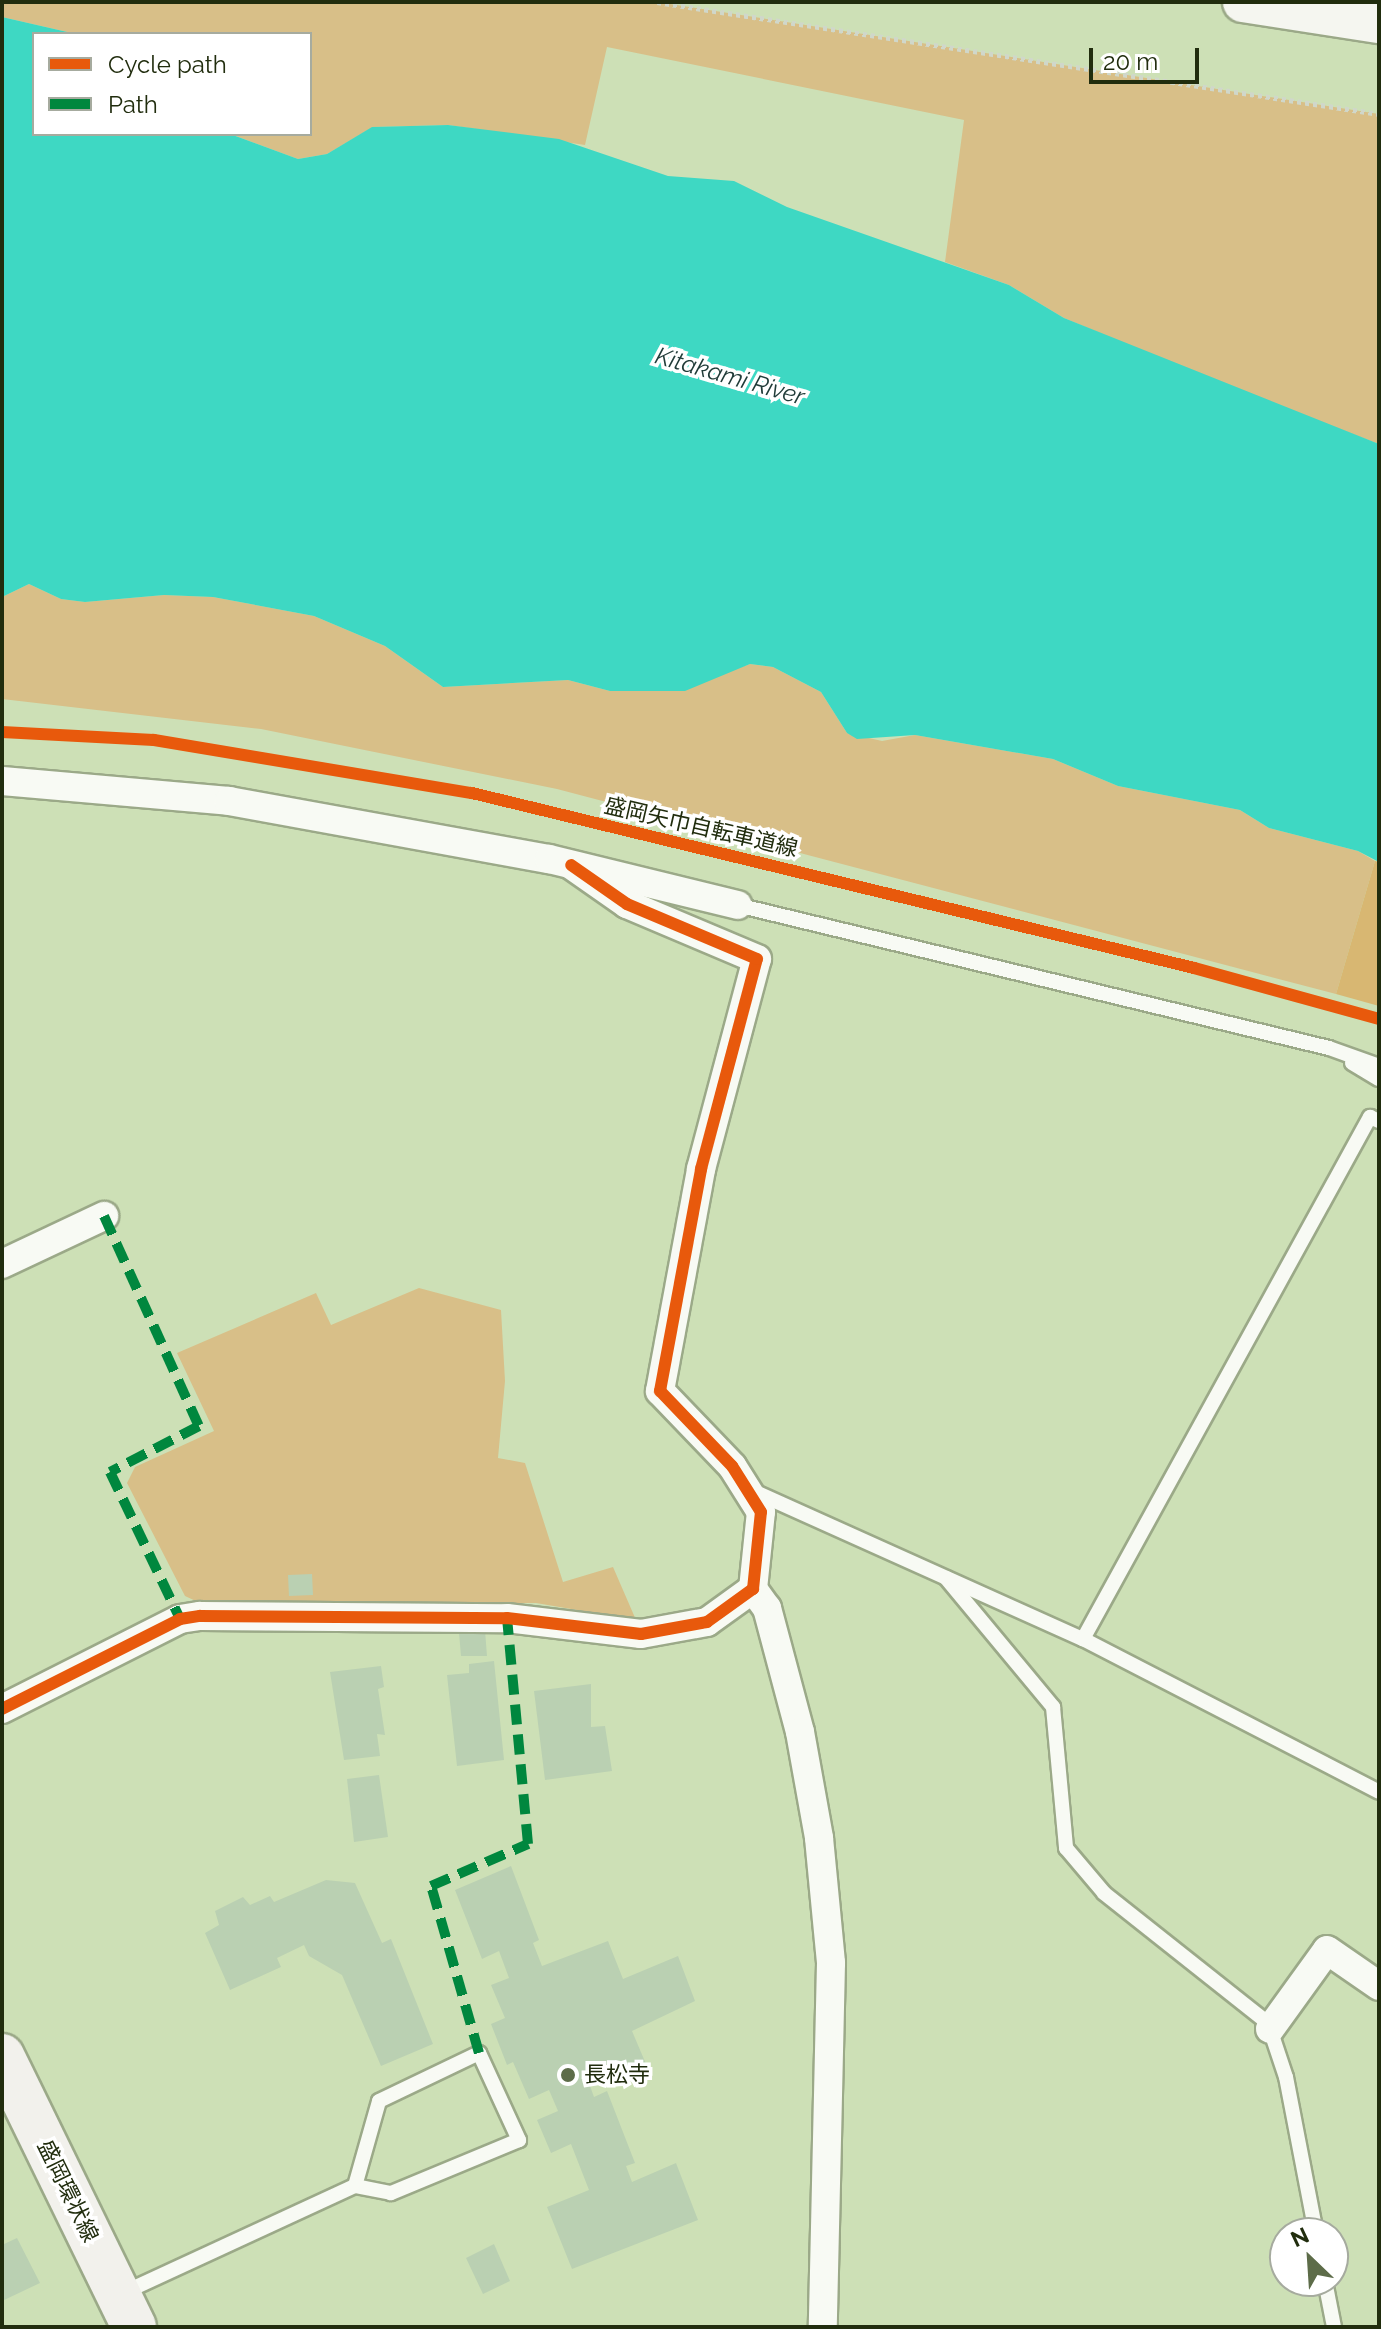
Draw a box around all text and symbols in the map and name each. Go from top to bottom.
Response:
legend [32,32,312,136]
scale bar [1093,32,1203,82]
text: 20 m [1103,47,1158,76]
text: Cycle path [108,50,227,79]
text: Path [108,90,158,119]
water label: Kitakami River [652,341,808,411]
street label: 盛岡矢巾自転車道線 [602,792,800,862]
place label: 長松寺 [584,2062,650,2088]
marker: 長松寺 [559,2066,577,2084]
street label: 盛岡環状線 [32,2136,104,2246]
north arrow [1269,2217,1349,2297]
text: N [1287,2222,1313,2252]

